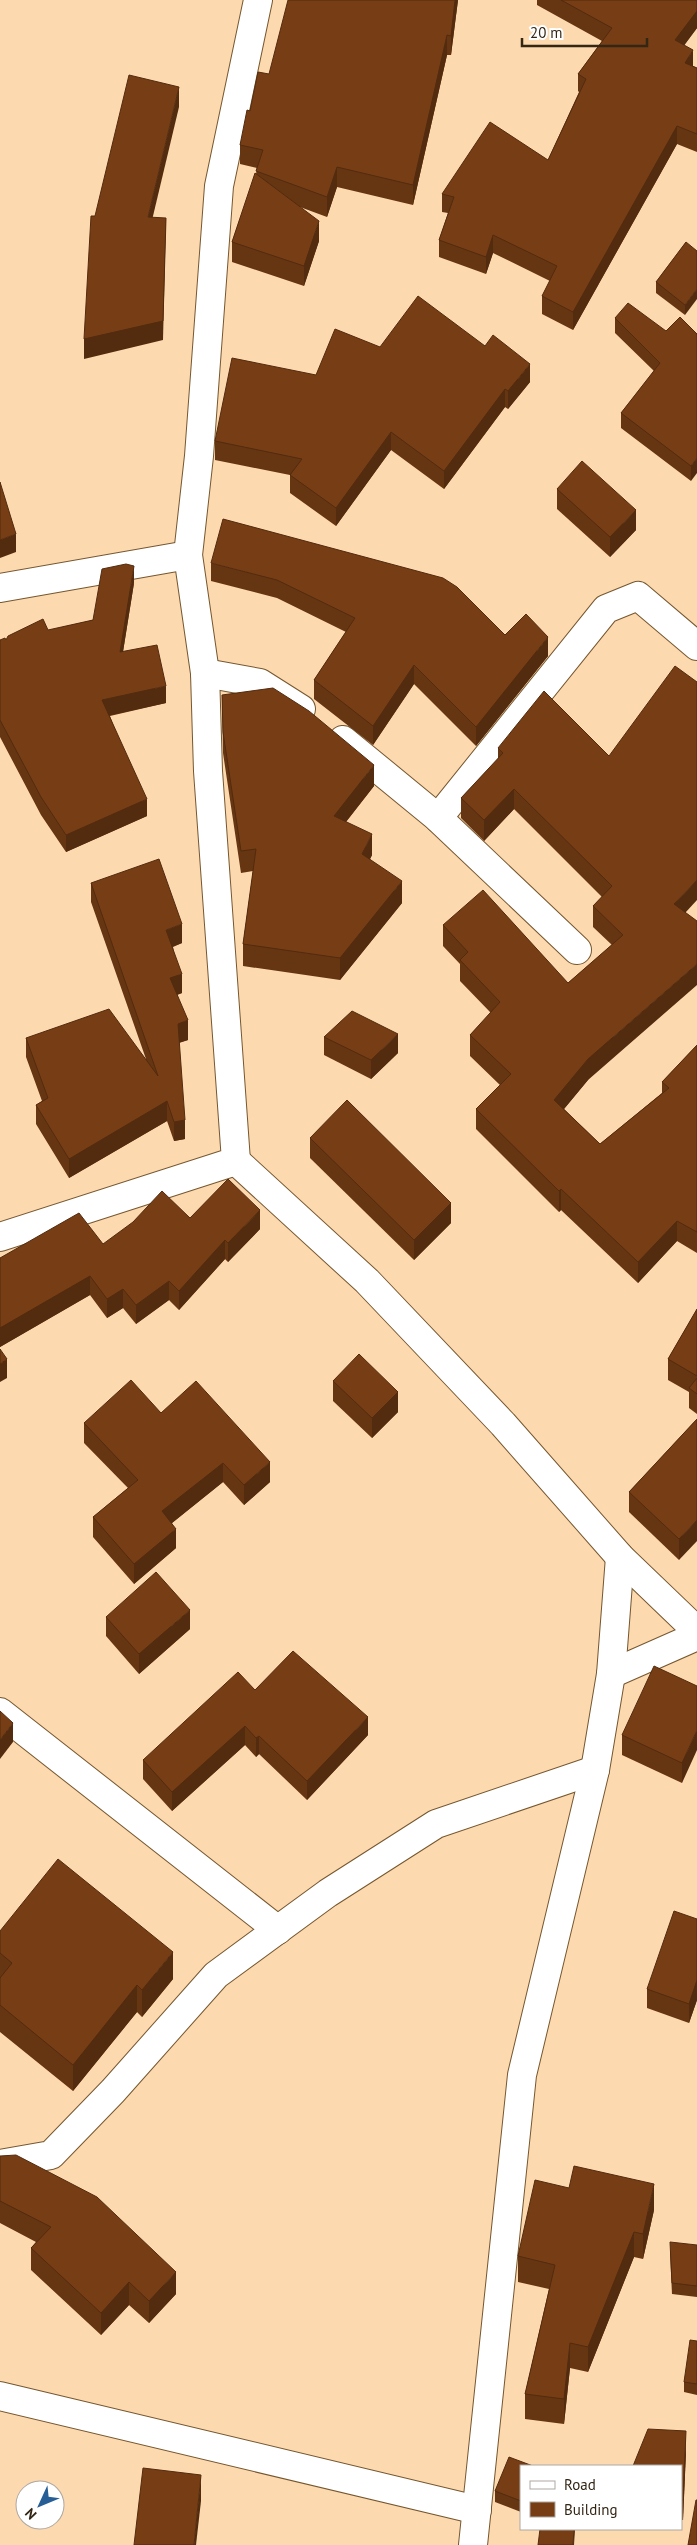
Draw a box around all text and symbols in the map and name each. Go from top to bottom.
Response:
scale bar [522,15,647,47]
text: 20 m [530,23,563,42]
legend [520,2465,682,2530]
text: Road [564,2475,596,2494]
north arrow [15,2480,65,2530]
text: Building [564,2500,618,2519]
text: N [21,2504,40,2524]

